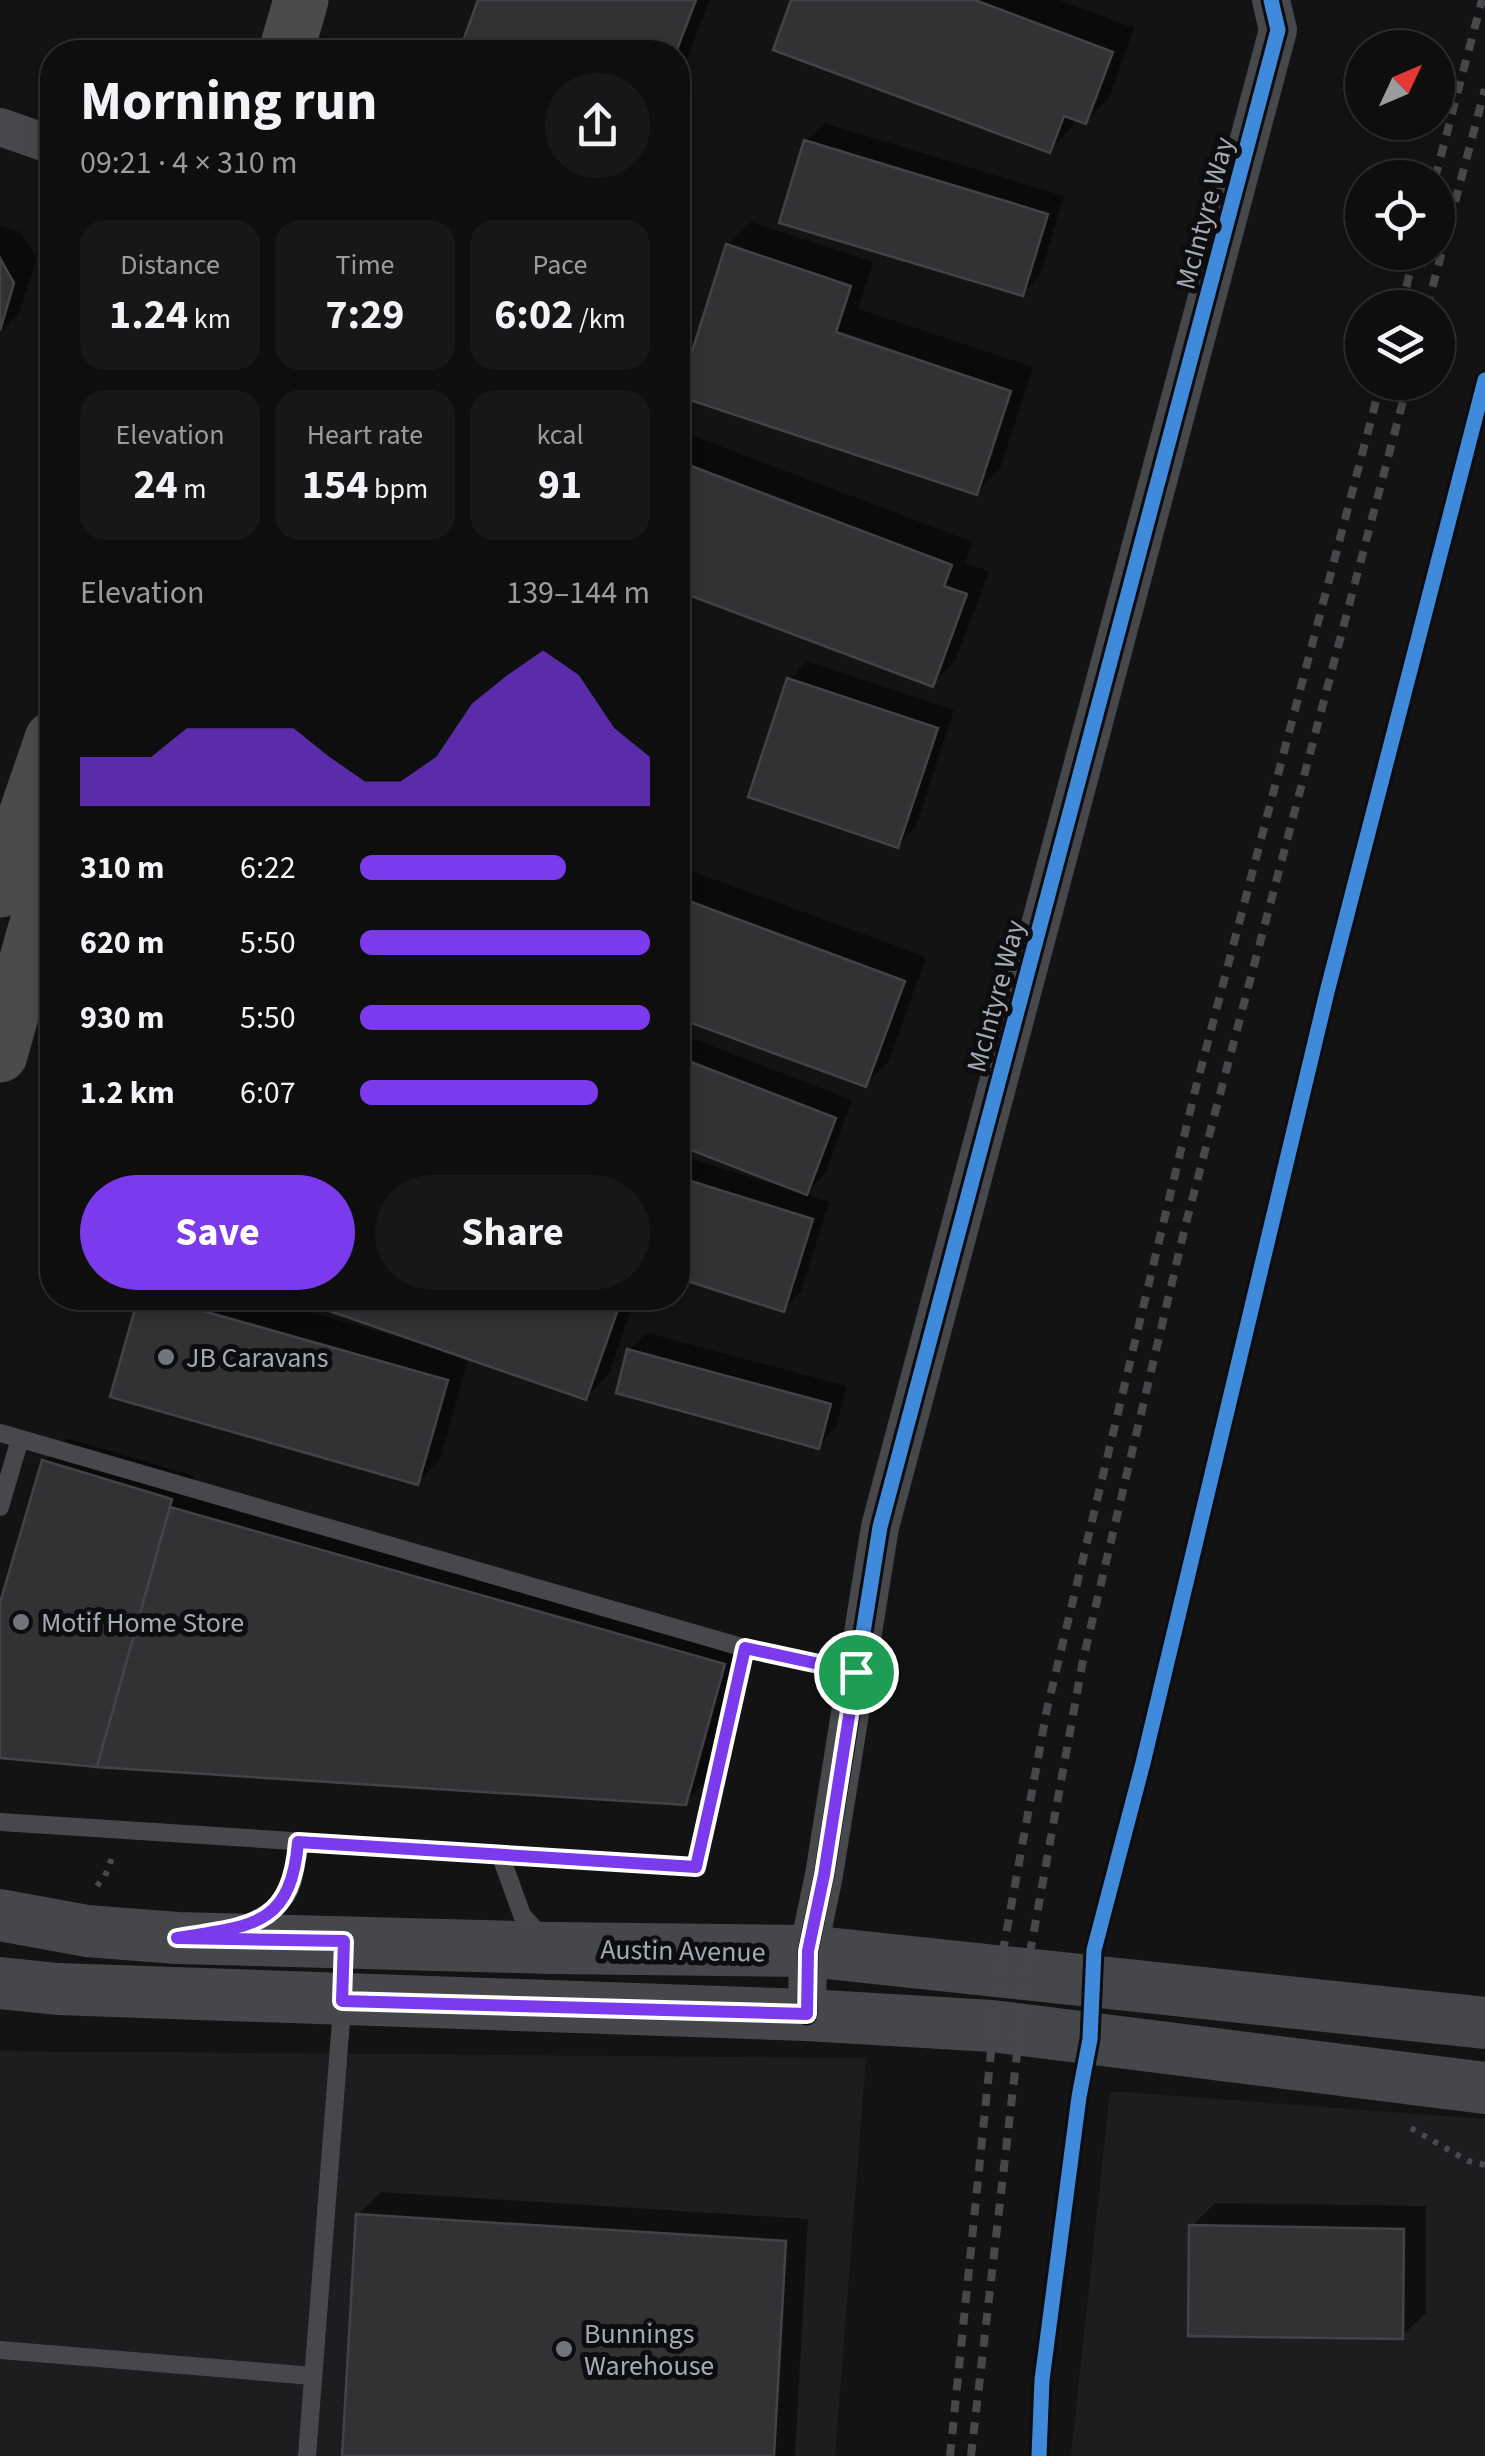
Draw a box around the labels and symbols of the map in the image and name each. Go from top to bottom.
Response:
north arrow [1345,30,1455,140]
street label: McIntyre Way [1165,133,1244,294]
street label: McIntyre Way [956,916,1035,1077]
place label: JB Caravans [186,1338,328,1378]
marker: JB Caravans [155,1346,177,1368]
place label: Motif Home Store [41,1603,244,1643]
marker: Motif Home Store [10,1611,32,1633]
pin [814,1630,899,1715]
street label: Austin Avenue [600,1930,766,1972]
place label: Bunnings Warehouse [584,2314,714,2386]
marker: Bunnings Warehouse [553,2338,575,2360]

